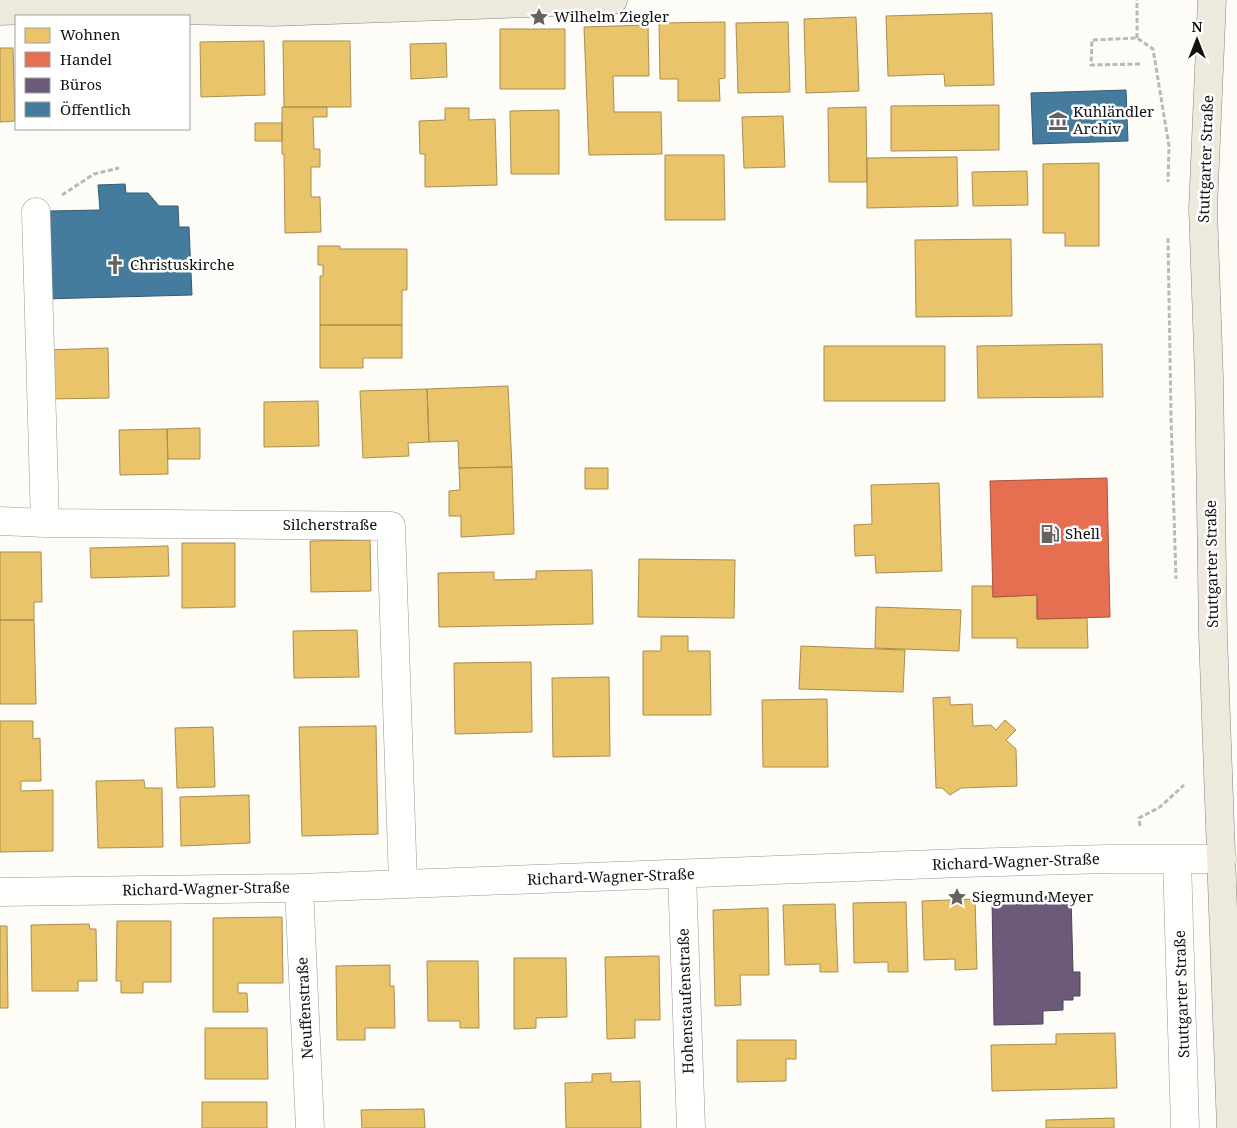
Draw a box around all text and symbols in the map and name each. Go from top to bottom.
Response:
place icon: Wilhelm Ziegler [528,6,550,28]
place label: Wilhelm Ziegler [554,6,669,26]
legend [15,15,190,130]
north arrow [1172,15,1222,65]
text: N [1191,17,1203,36]
text: Wohnen [60,24,121,44]
text: Handel [60,49,112,69]
text: Büros [60,74,102,94]
street label: Stuttgarter Straße [1193,95,1217,223]
text: Öffentlich [60,99,132,119]
place label: Kuhländler Archiv [1073,101,1154,138]
museum icon: Kuhländler Archiv [1047,110,1069,132]
church icon: Christuskirche [104,254,126,276]
place label: Christuskirche [130,254,235,274]
street label: Stuttgarter Straße [1200,500,1222,628]
street label: Silcherstraße [283,514,377,534]
fuel station icon: Shell [1039,523,1061,545]
place label: Shell [1065,523,1100,543]
street label: Richard-Wagner-Straße [932,848,1100,874]
street label: Richard-Wagner-Straße [527,863,695,889]
street label: Richard-Wagner-Straße [122,877,290,899]
place icon: Siegmund Meyer [946,886,968,908]
place label: Siegmund Meyer [972,886,1093,906]
street label: Hohenstaufenstraße [672,928,698,1074]
street label: Stuttgarter Straße [1169,930,1193,1058]
street label: Neuffenstraße [291,956,317,1060]

